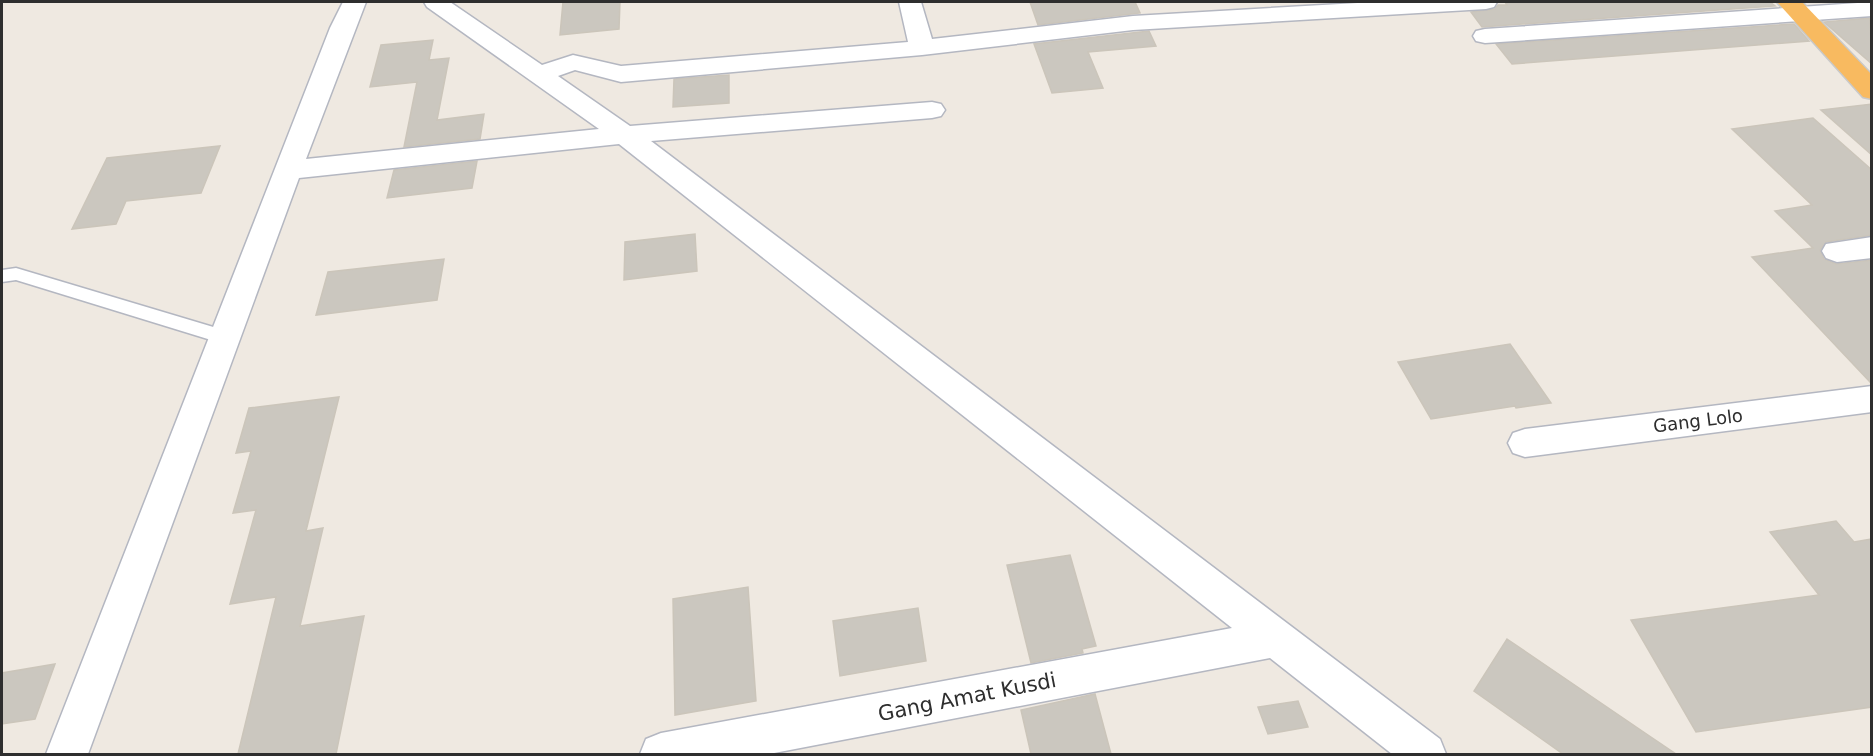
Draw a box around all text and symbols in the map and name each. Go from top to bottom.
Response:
street label: Gang Lolo [1652,405,1744,436]
street label: Gang Amat Kusdi [876,668,1058,726]

